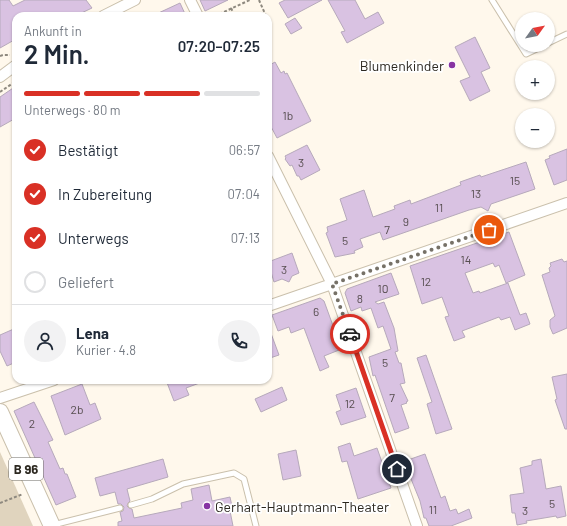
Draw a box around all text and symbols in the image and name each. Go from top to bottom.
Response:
north arrow [515,12,555,52]
map controls [515,12,555,148]
text: Ankunft in [24,23,82,39]
text: 07:20–07:25 [178,37,260,55]
text: 2 Min. [24,38,90,69]
place label: Blumenkinder [360,57,444,74]
marker: Blumenkinder [447,60,457,70]
button: + [515,60,555,100]
text: Unterwegs · 80 m [24,102,121,118]
house number: 1b [283,108,293,122]
button: − [515,108,555,148]
icon: check [24,139,46,161]
text: Bestätigt [58,141,118,159]
text: 06:57 [229,142,260,158]
house number: 3 [298,155,304,169]
house number: 15 [510,173,520,187]
icon: check [24,183,46,205]
text: In Zubereitung [58,185,152,203]
text: 07:04 [228,186,260,202]
house number: 13 [471,186,481,200]
house number: 11 [435,200,443,214]
pin [472,213,506,247]
house number: 9 [403,214,409,228]
icon: bag [478,219,500,241]
house number: 7 [384,222,390,236]
icon: check [24,227,46,249]
text: Unterwegs [58,229,129,247]
text: 07:13 [231,230,260,246]
house number: 5 [342,233,348,247]
house number: 14 [461,252,471,266]
house number: 3 [281,262,287,276]
text: Geliefert [58,273,114,291]
house number: 12 [421,274,431,288]
house number: 10 [378,281,388,295]
house number: 8 [357,291,363,305]
house number: 6 [313,304,319,318]
courier [330,314,370,354]
button: person [24,320,66,362]
button: phone [218,320,260,362]
icon: car [339,323,361,345]
text: Lena [76,324,109,342]
text: Kurier · 4.8 [76,342,136,358]
house number: 5 [382,355,388,369]
house number: 7 [389,390,395,404]
house number: 12 [345,396,355,410]
house number: 2b [71,402,83,416]
house number: 2 [29,416,35,430]
pin [380,452,414,486]
road number: B 96 [9,458,43,480]
icon: home [386,458,408,480]
house number: 5 [549,496,555,510]
place label: Gerhart-Hauptmann-Theater [215,498,389,515]
marker: Gerhart-Hauptmann-Theater [202,501,212,511]
house number: 11 [429,502,437,516]
house number: 3 [522,503,528,517]

